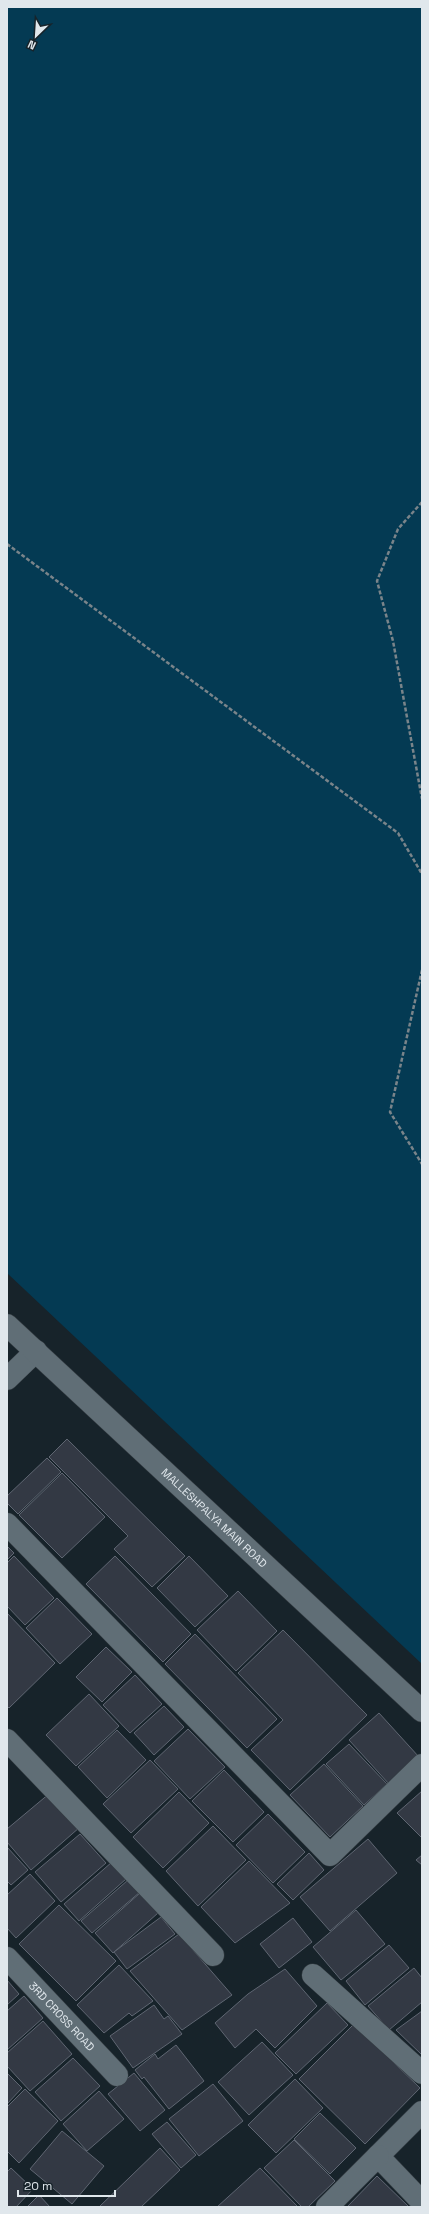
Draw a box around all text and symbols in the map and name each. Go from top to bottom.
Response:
north arrow [16,16,56,56]
text: N [25,37,38,53]
street label: MALLESHPALYA MAIN ROAD [158,1465,270,1570]
street label: 3RD CROSS ROAD [26,1979,98,2054]
scale bar [18,2172,115,2198]
text: 20 m [24,2178,52,2194]

